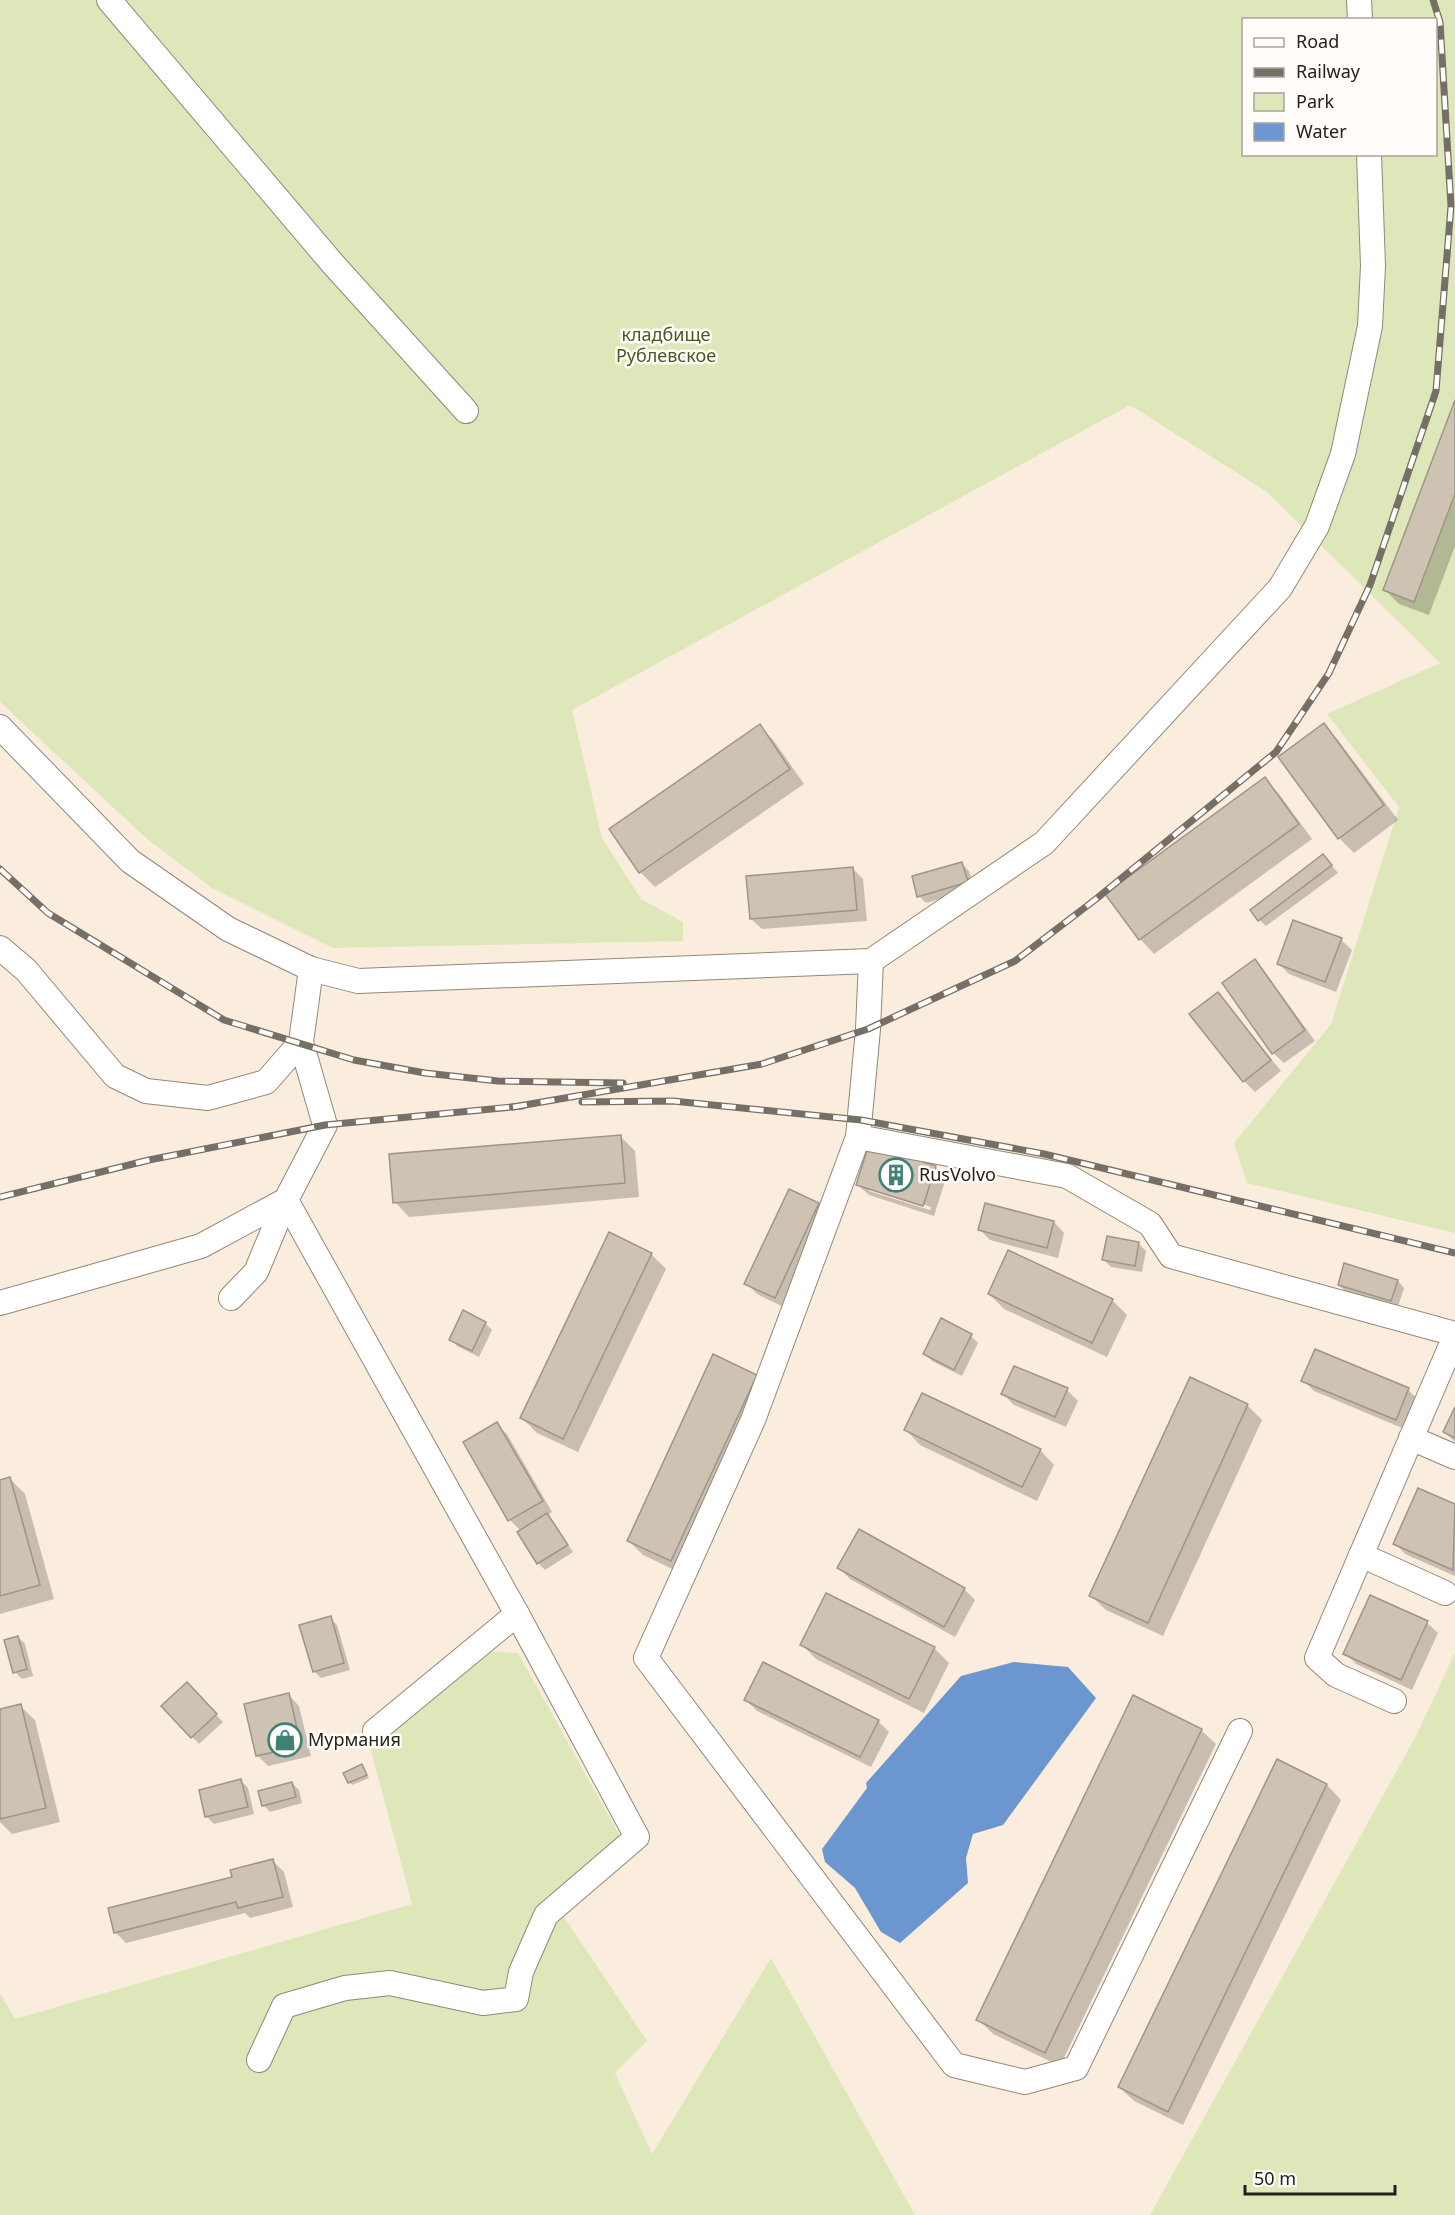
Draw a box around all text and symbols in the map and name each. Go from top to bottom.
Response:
legend [1242,18,1437,156]
text: Road [1296,29,1339,53]
text: Railway [1296,59,1361,83]
text: Park [1296,89,1334,113]
text: Water [1296,119,1347,143]
park label: кладбище Рублевское [616,322,716,367]
building icon: RusVolvo [878,1157,914,1193]
place label: RusVolvo [919,1162,996,1186]
shop icon: Мурмания [267,1722,303,1758]
place label: Мурмания [308,1727,401,1751]
scale bar [1245,2158,1395,2196]
text: 50 m [1254,2166,1296,2190]

